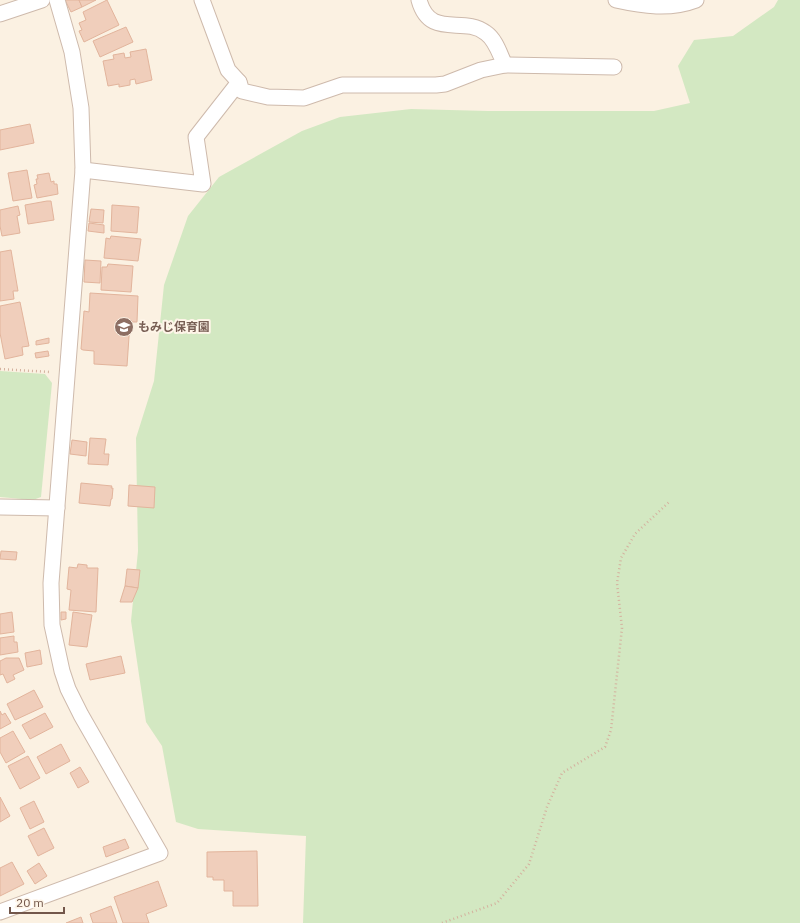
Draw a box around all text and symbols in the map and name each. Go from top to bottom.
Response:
school or university icon: もみじ保育園 [113,316,135,338]
place label: もみじ保育園 [138,319,210,334]
scale bar [10,889,64,915]
text: 20 m [16,895,44,910]

